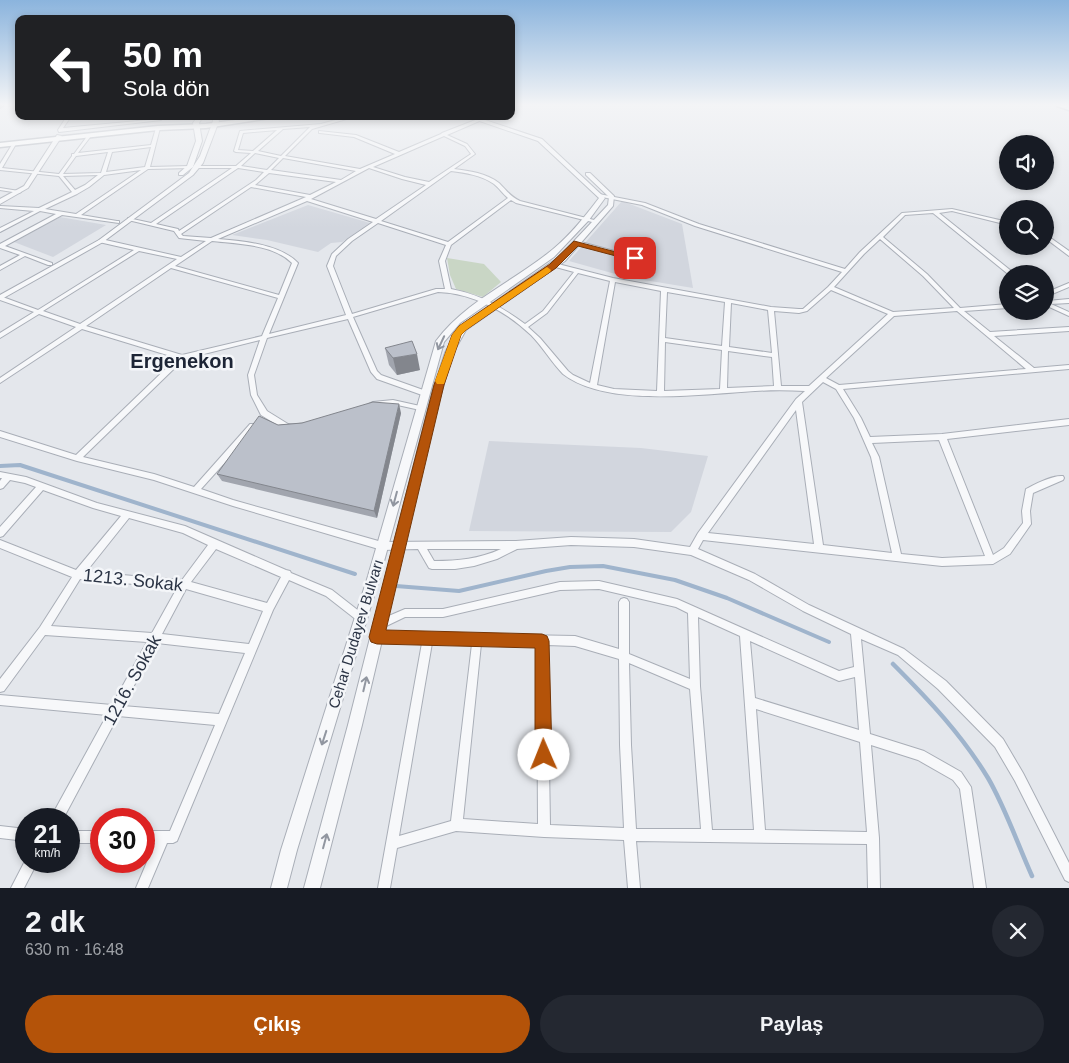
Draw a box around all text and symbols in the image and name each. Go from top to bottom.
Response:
icon: left [40,35,105,100]
text: 50 m [123,35,203,74]
text: Sola dön [123,76,210,101]
map controls [999,135,1054,320]
button: sound [999,135,1054,190]
button: search [999,200,1054,255]
pin [614,237,656,279]
icon: arrive [621,244,649,272]
button: layers [999,265,1054,320]
one-way arrow [435,335,445,350]
district label: Ergenekon [130,350,234,372]
one-way arrow [390,490,399,506]
street label: Cehar Dudayev Bulvarı [325,557,386,710]
street label: 1213. Sokak [82,565,185,595]
street label: 1216. Sokak [99,631,165,729]
one-way arrow [361,676,370,692]
position arrow [517,728,569,780]
one-way arrow [319,730,328,746]
speed limit sign: 30 [90,808,155,873]
text: 21 [34,820,61,848]
one-way arrow [320,833,330,849]
text: km/h [34,846,61,860]
text: 2 dk [25,905,85,938]
button: close [992,905,1044,957]
text: 630 m · 16:48 [25,941,124,958]
button: Çıkış [25,995,530,1053]
button: Paylaş [540,995,1044,1053]

